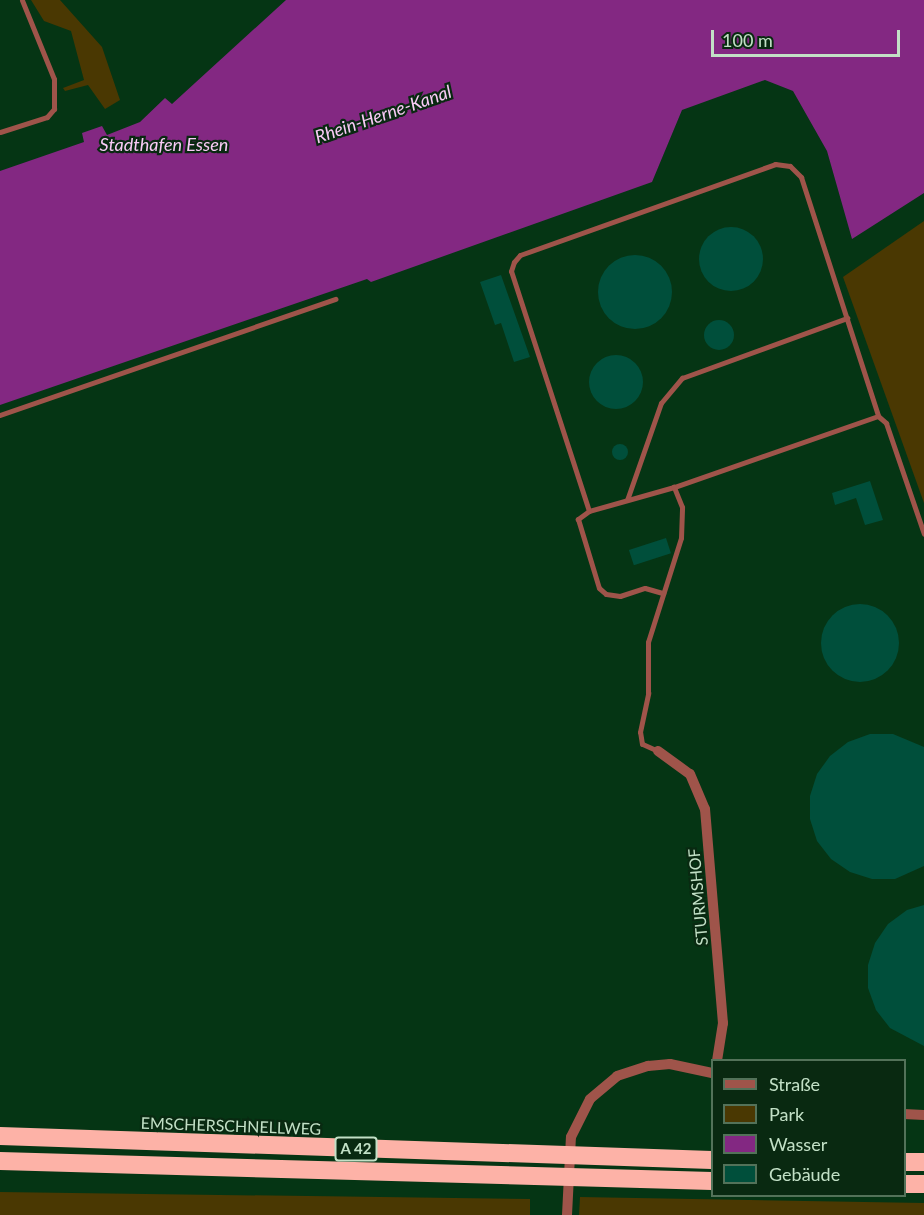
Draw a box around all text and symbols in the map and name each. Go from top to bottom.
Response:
scale bar [714,18,903,56]
text: 100 m [722,29,773,51]
water label: Rhein-Herne-Kanal [312,81,454,147]
water label: Stadthafen Essen [100,133,228,155]
street label: STURMSHOF [684,848,712,946]
legend [711,1059,906,1197]
text: Straße [769,1073,820,1095]
text: Park [769,1103,804,1125]
street label: EMSCHERSCHNELLWEG [140,1113,322,1139]
text: Wasser [769,1133,827,1155]
road number: A 42 [334,1137,378,1161]
text: Gebäude [769,1163,840,1185]

